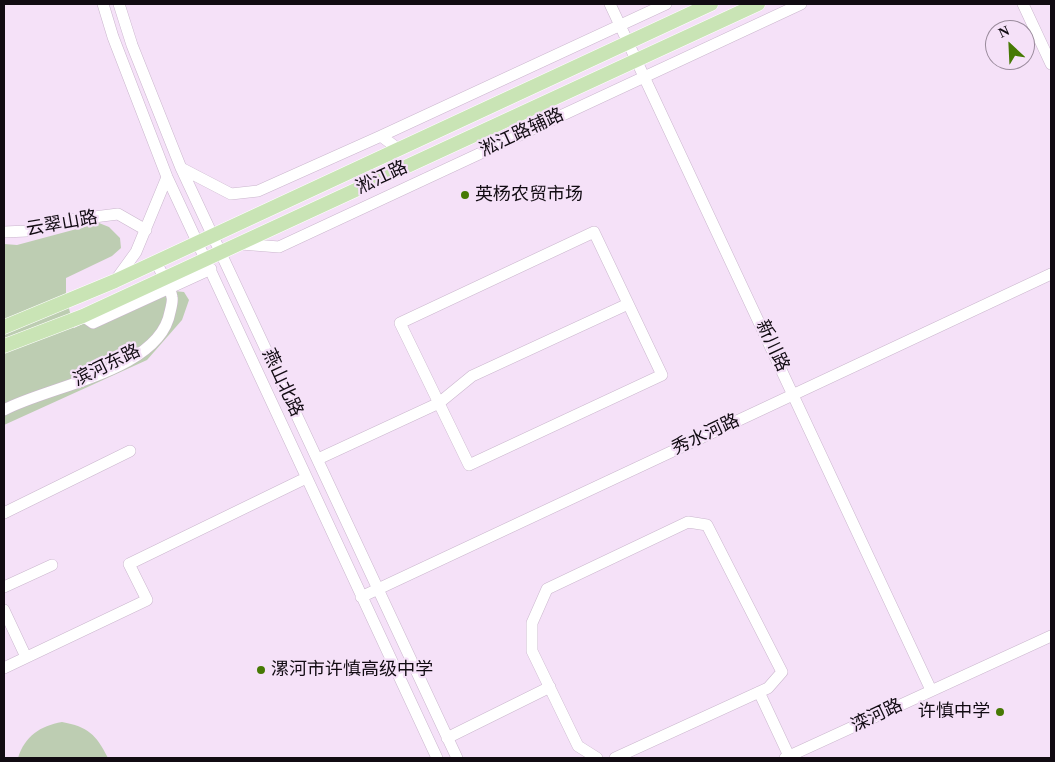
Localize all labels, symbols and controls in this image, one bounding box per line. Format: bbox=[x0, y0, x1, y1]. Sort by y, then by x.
north arrow bbox=[985, 20, 1035, 70]
text: N bbox=[996, 23, 1012, 41]
street label: 淞江路辅路 bbox=[477, 104, 567, 162]
street label: 淞江路 bbox=[353, 157, 411, 199]
place label: 英杨农贸市场 bbox=[475, 184, 583, 206]
marker: 英杨农贸市场 bbox=[459, 189, 471, 201]
street label: 云翠山路 bbox=[25, 207, 99, 241]
street label: 新川路 bbox=[751, 317, 793, 375]
street label: 滨河东路 bbox=[70, 341, 144, 391]
street label: 燕山北路 bbox=[257, 346, 307, 420]
street label: 秀水河路 bbox=[669, 410, 743, 460]
place label: 漯河市许慎高级中学 bbox=[271, 659, 433, 681]
marker: 漯河市许慎高级中学 bbox=[255, 664, 267, 676]
street label: 滦河路 bbox=[848, 695, 906, 737]
place label: 许慎中学 bbox=[918, 701, 990, 723]
marker: 许慎中学 bbox=[994, 706, 1006, 718]

